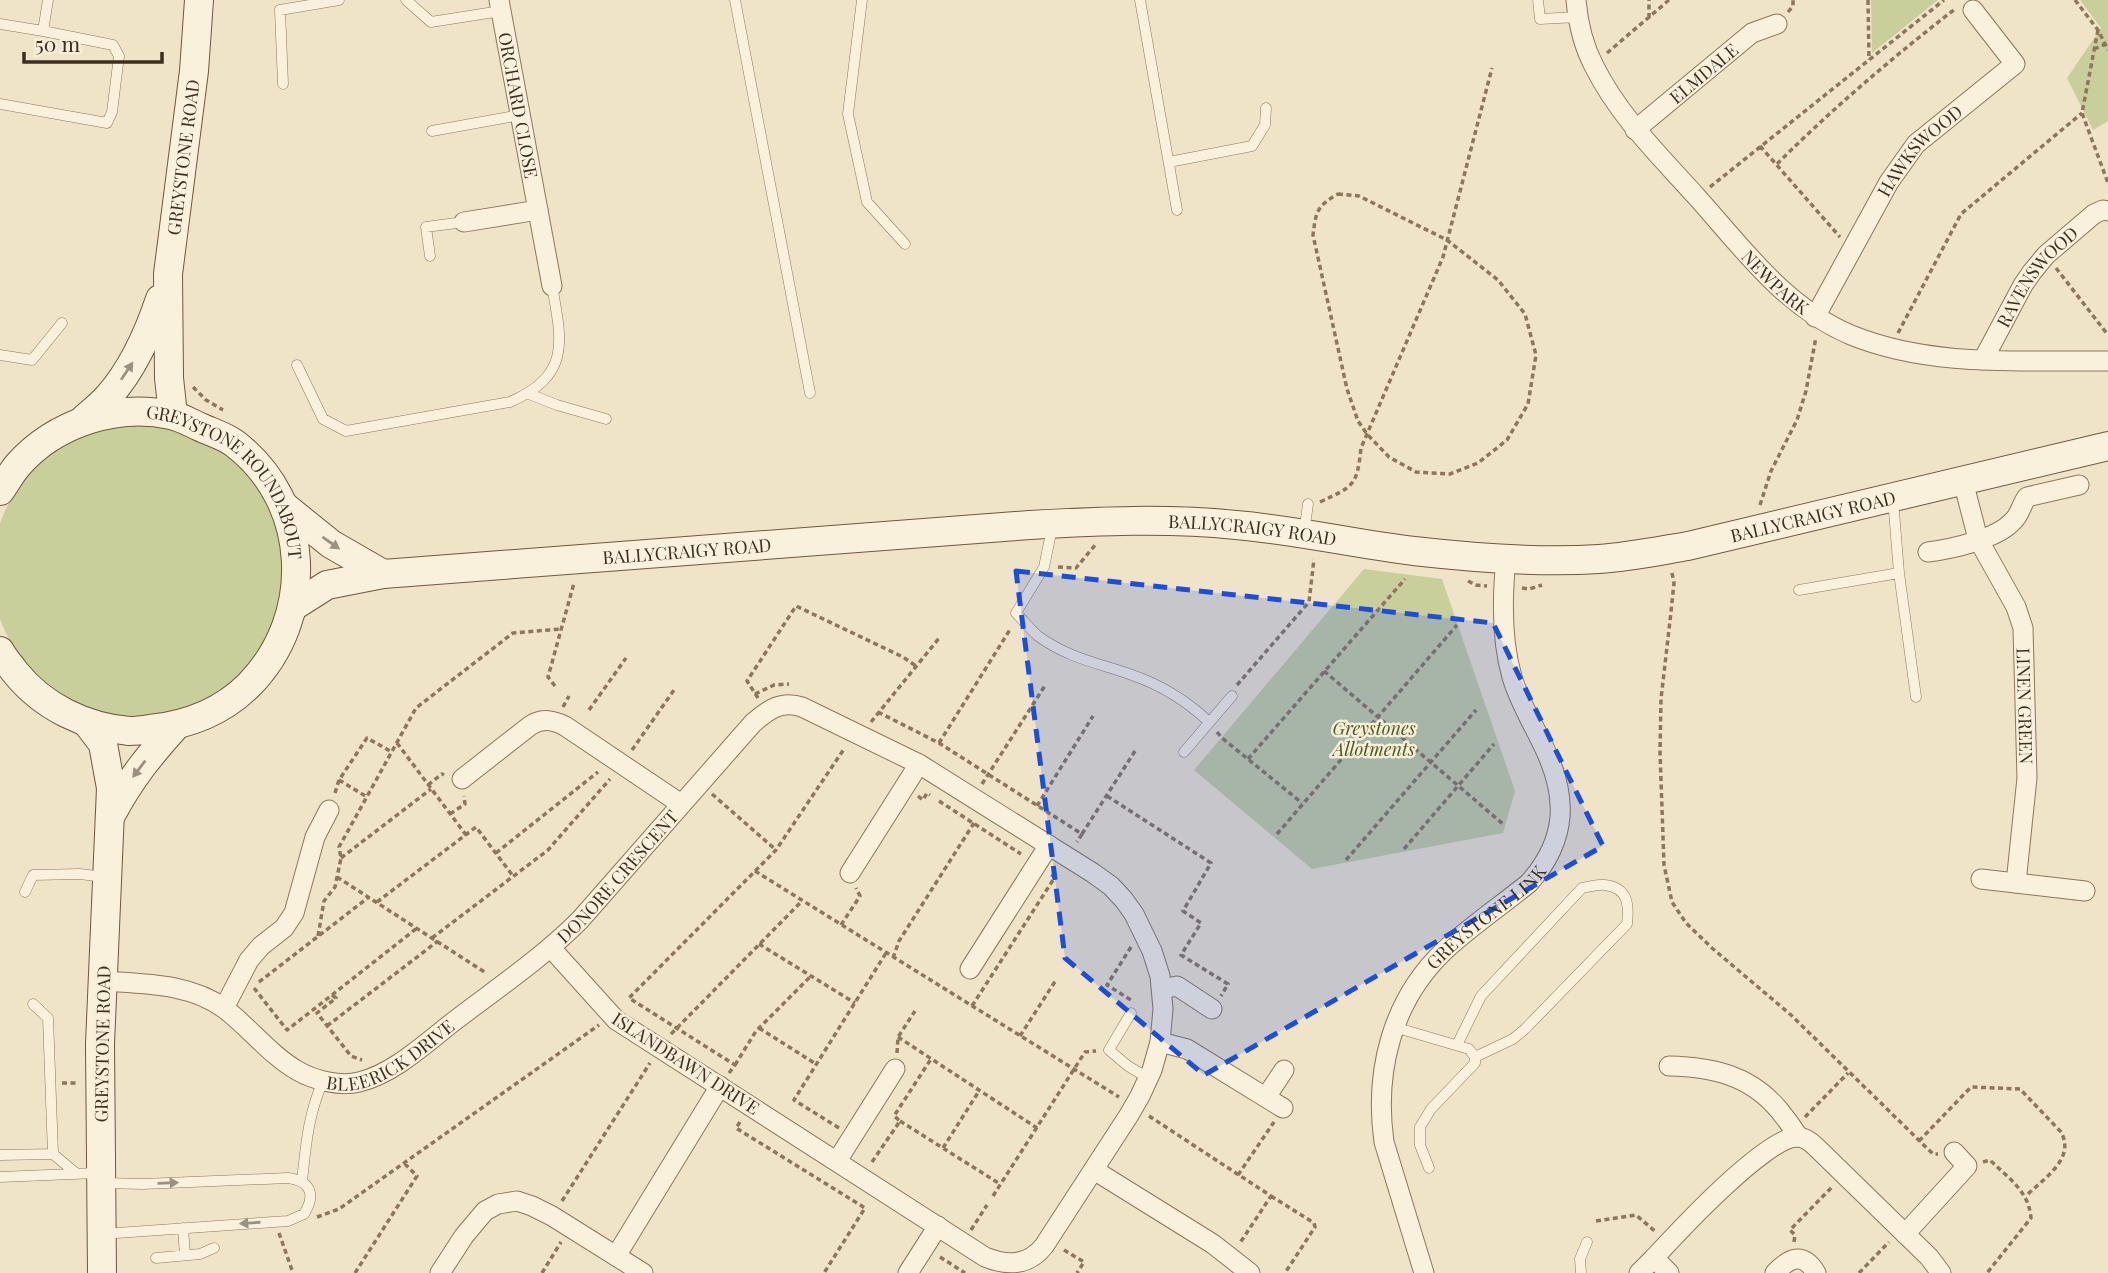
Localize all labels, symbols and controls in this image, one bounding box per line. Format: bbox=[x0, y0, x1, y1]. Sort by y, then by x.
scale bar bbox=[24, 21, 163, 65]
text: 50 m bbox=[35, 29, 81, 57]
street label: ORCHARD CLOSE bbox=[493, 30, 544, 180]
street label: ELMDALE bbox=[1664, 38, 1743, 109]
street label: GREYSTONE ROAD bbox=[161, 78, 205, 237]
street label: HAWKSWOOD bbox=[1871, 99, 1967, 201]
street label: RAVENSWOOD bbox=[1991, 221, 2083, 331]
street label: NEWPARK bbox=[1737, 245, 1814, 320]
one-way arrow bbox=[120, 362, 134, 380]
street label: GREYSTONE ROUNDABOUT bbox=[145, 400, 308, 560]
street label: BALLYCRAIGY ROAD bbox=[1728, 485, 1898, 548]
street label: BALLYCRAIGY ROAD bbox=[1168, 509, 1338, 551]
street label: BALLYCRAIGY ROAD bbox=[602, 533, 772, 569]
one-way arrow bbox=[322, 536, 340, 550]
street label: LINEN GREEN bbox=[2012, 647, 2039, 765]
park label: Greystones Allotments bbox=[1331, 716, 1416, 761]
one-way arrow bbox=[132, 759, 146, 778]
street label: DONORE CRESCENT bbox=[551, 805, 683, 948]
street label: GREYSTONE LINK bbox=[1421, 860, 1551, 974]
street label: GREYSTONE ROAD bbox=[89, 965, 115, 1123]
street label: ISLANDBAWN DRIVE bbox=[608, 1006, 764, 1120]
street label: BLEERICK DRIVE bbox=[325, 1014, 459, 1096]
one-way arrow bbox=[157, 1177, 179, 1189]
one-way arrow bbox=[239, 1218, 261, 1229]

